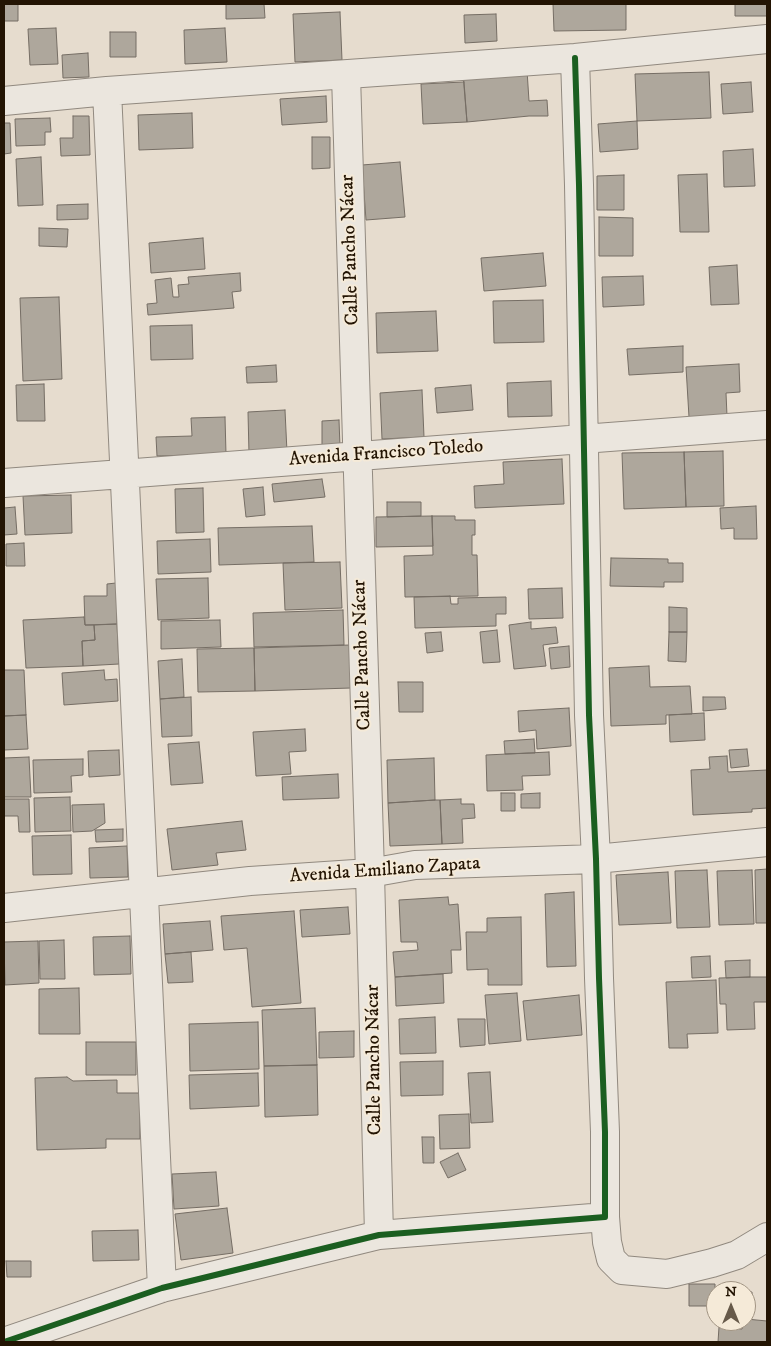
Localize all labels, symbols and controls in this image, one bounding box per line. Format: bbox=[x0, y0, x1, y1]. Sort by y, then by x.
street label: Calle Pancho Nácar bbox=[337, 174, 365, 326]
street label: Avenida Francisco Toledo bbox=[288, 436, 484, 472]
street label: Calle Pancho Nácar bbox=[349, 579, 377, 731]
street label: Avenida Emiliano Zapata bbox=[289, 853, 481, 889]
street label: Calle Pancho Nácar bbox=[362, 984, 388, 1136]
north arrow bbox=[706, 1281, 756, 1331]
text: N bbox=[725, 1283, 737, 1301]

